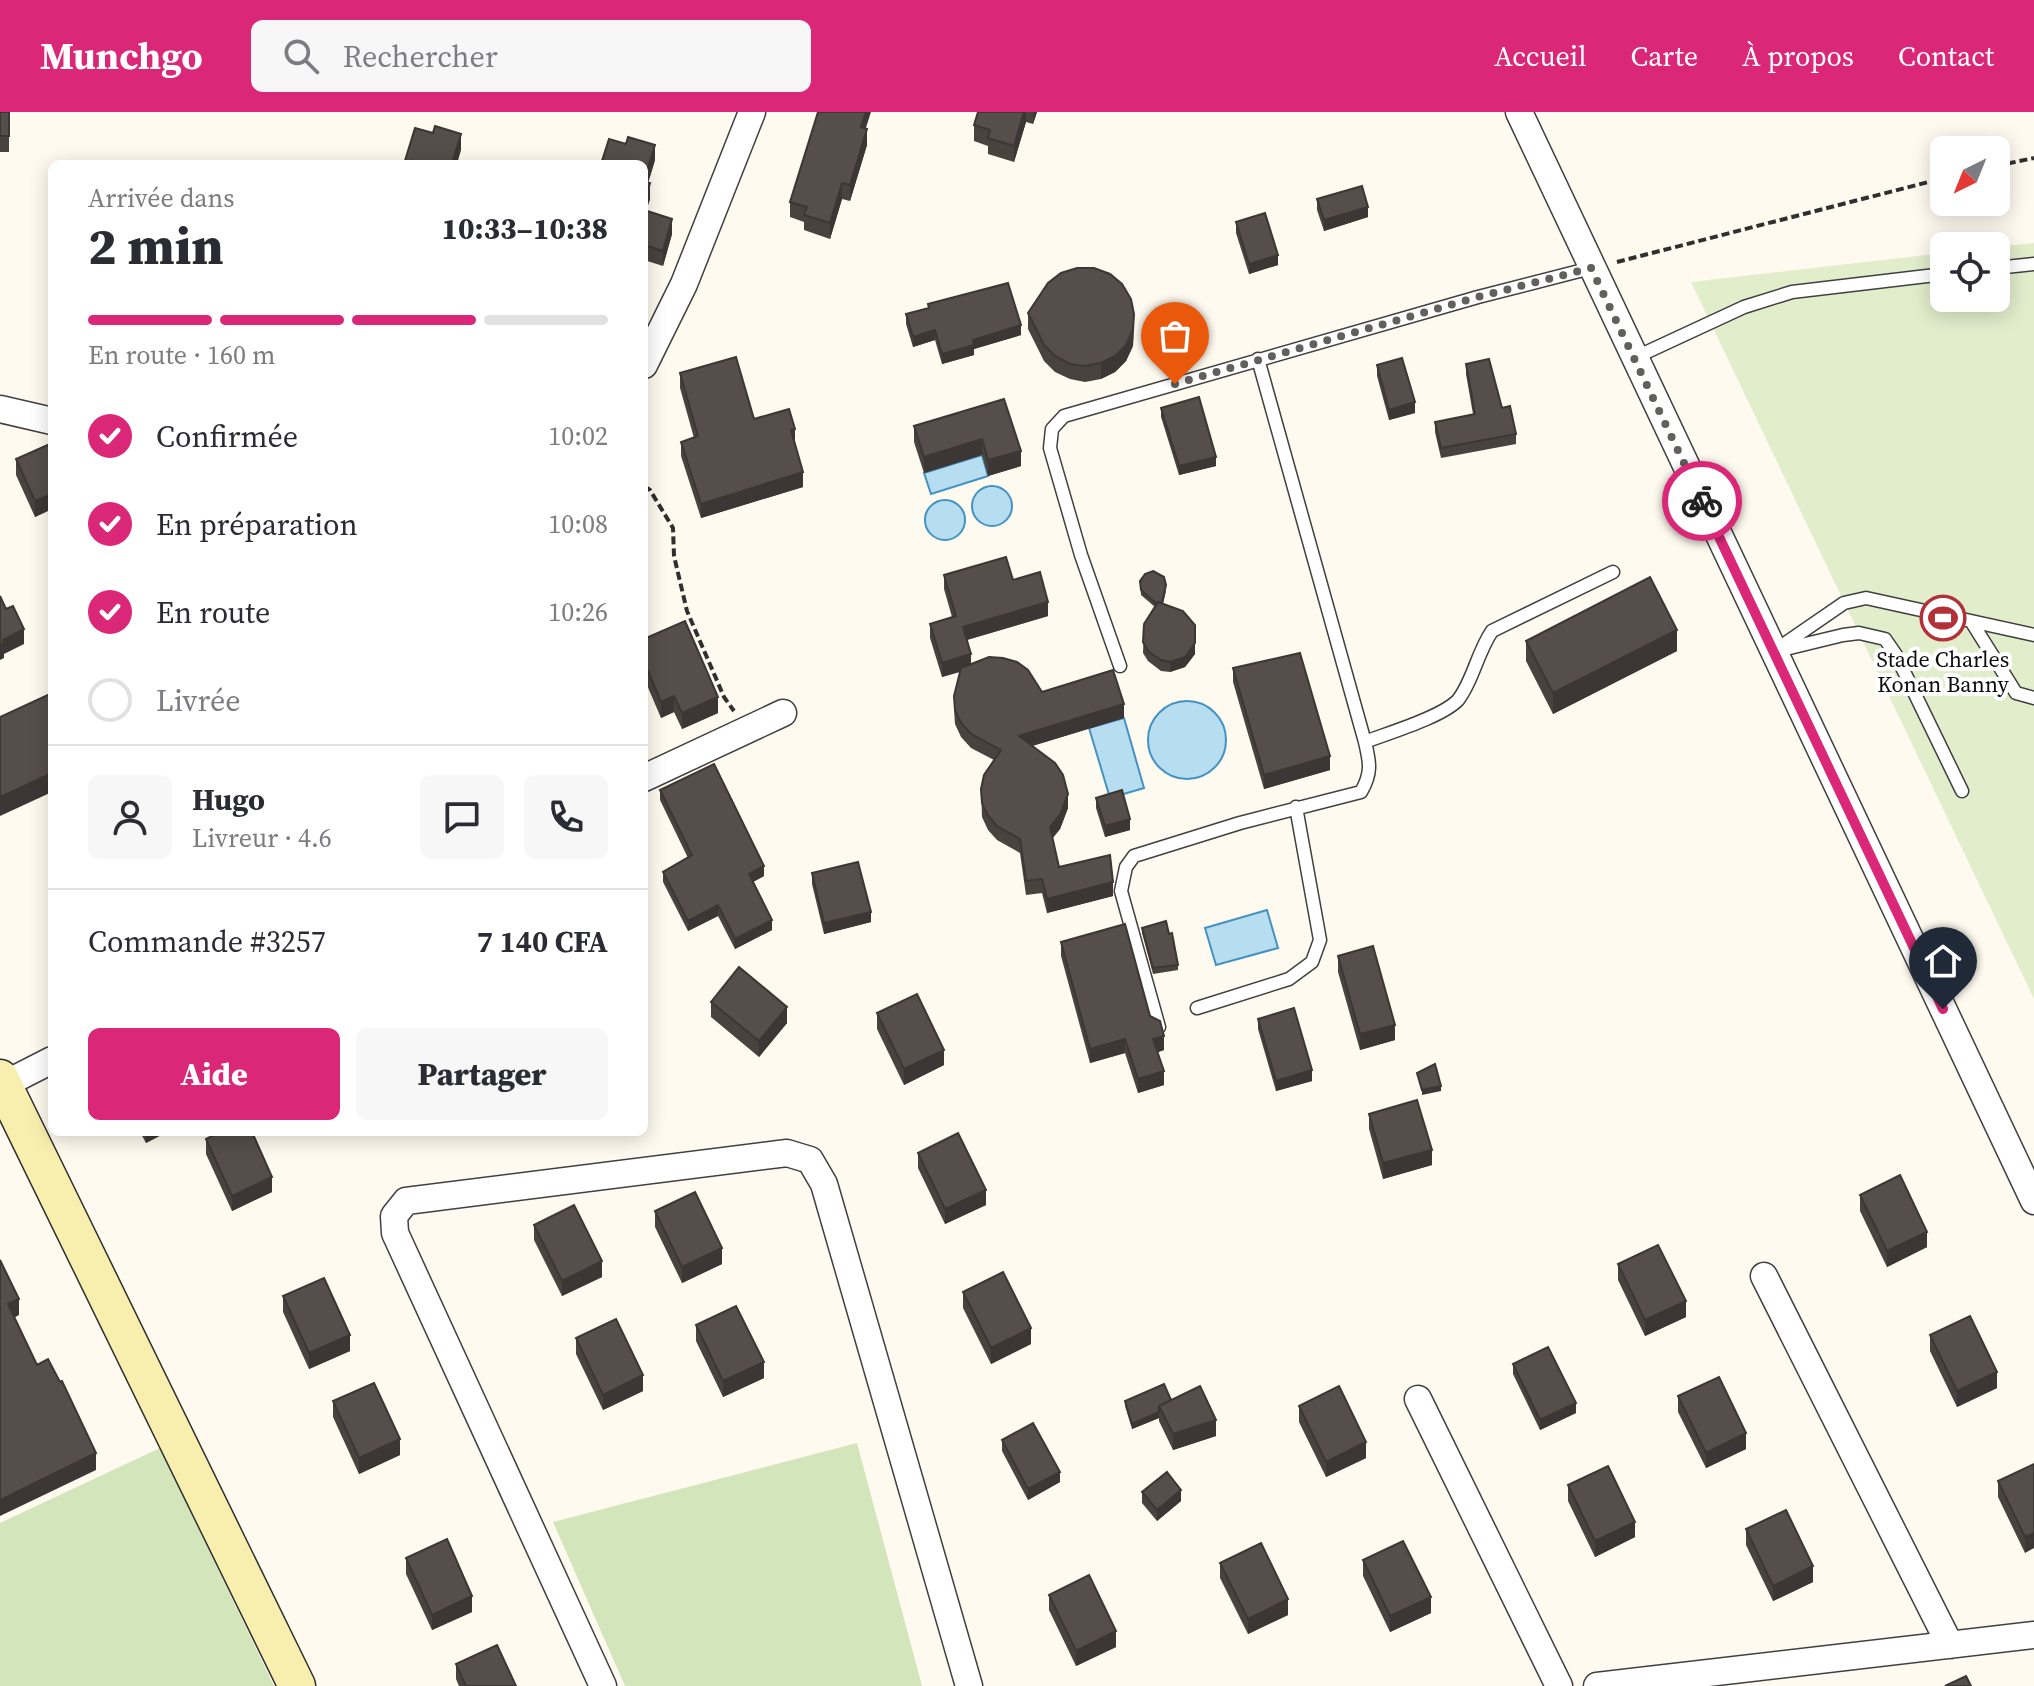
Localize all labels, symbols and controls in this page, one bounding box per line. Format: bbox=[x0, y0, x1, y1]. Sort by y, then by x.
search box bbox=[251, 20, 811, 92]
text: Munchgo bbox=[40, 30, 203, 82]
icon: search bbox=[279, 34, 323, 78]
text: Rechercher bbox=[343, 36, 498, 77]
text: Accueil bbox=[1494, 37, 1587, 75]
text: Carte bbox=[1631, 37, 1698, 75]
text: À propos bbox=[1742, 37, 1854, 75]
text: Contact bbox=[1898, 37, 1994, 75]
north arrow bbox=[1930, 136, 2010, 216]
map controls bbox=[1930, 136, 2010, 312]
text: Arrivée dans bbox=[88, 180, 234, 216]
text: 10:33–10:38 bbox=[441, 208, 608, 249]
text: 2 min bbox=[88, 210, 224, 281]
button: locate bbox=[1930, 232, 2010, 312]
pin bbox=[1141, 302, 1209, 384]
icon: bag bbox=[1153, 314, 1197, 358]
text: En route · 160 m bbox=[88, 337, 276, 373]
icon: check bbox=[88, 414, 132, 458]
text: Confirmée bbox=[156, 416, 298, 457]
text: 10:02 bbox=[548, 418, 608, 454]
courier bbox=[1662, 461, 1742, 541]
icon: bike bbox=[1680, 479, 1724, 523]
icon: check bbox=[88, 502, 132, 546]
text: En préparation bbox=[156, 504, 358, 545]
text: 10:08 bbox=[548, 506, 608, 542]
icon: check bbox=[88, 590, 132, 634]
text: En route bbox=[156, 592, 270, 633]
text: 10:26 bbox=[548, 594, 608, 630]
sports icon: Stade Charles Konan Banny bbox=[1919, 594, 1967, 642]
place label: Stade Charles Konan Banny bbox=[1877, 644, 2009, 699]
text: Livrée bbox=[156, 680, 241, 721]
button: person bbox=[88, 775, 172, 859]
button: chat bbox=[420, 775, 504, 859]
button: phone bbox=[524, 775, 608, 859]
text: Hugo bbox=[192, 779, 265, 820]
text: Livreur · 4.6 bbox=[192, 820, 332, 856]
text: Commande #3257 bbox=[88, 921, 326, 962]
text: 7 140 CFA bbox=[477, 921, 608, 962]
pin bbox=[1909, 927, 1977, 1009]
icon: home bbox=[1921, 939, 1965, 983]
button: Aide bbox=[88, 1028, 340, 1120]
button: Partager bbox=[356, 1028, 608, 1120]

